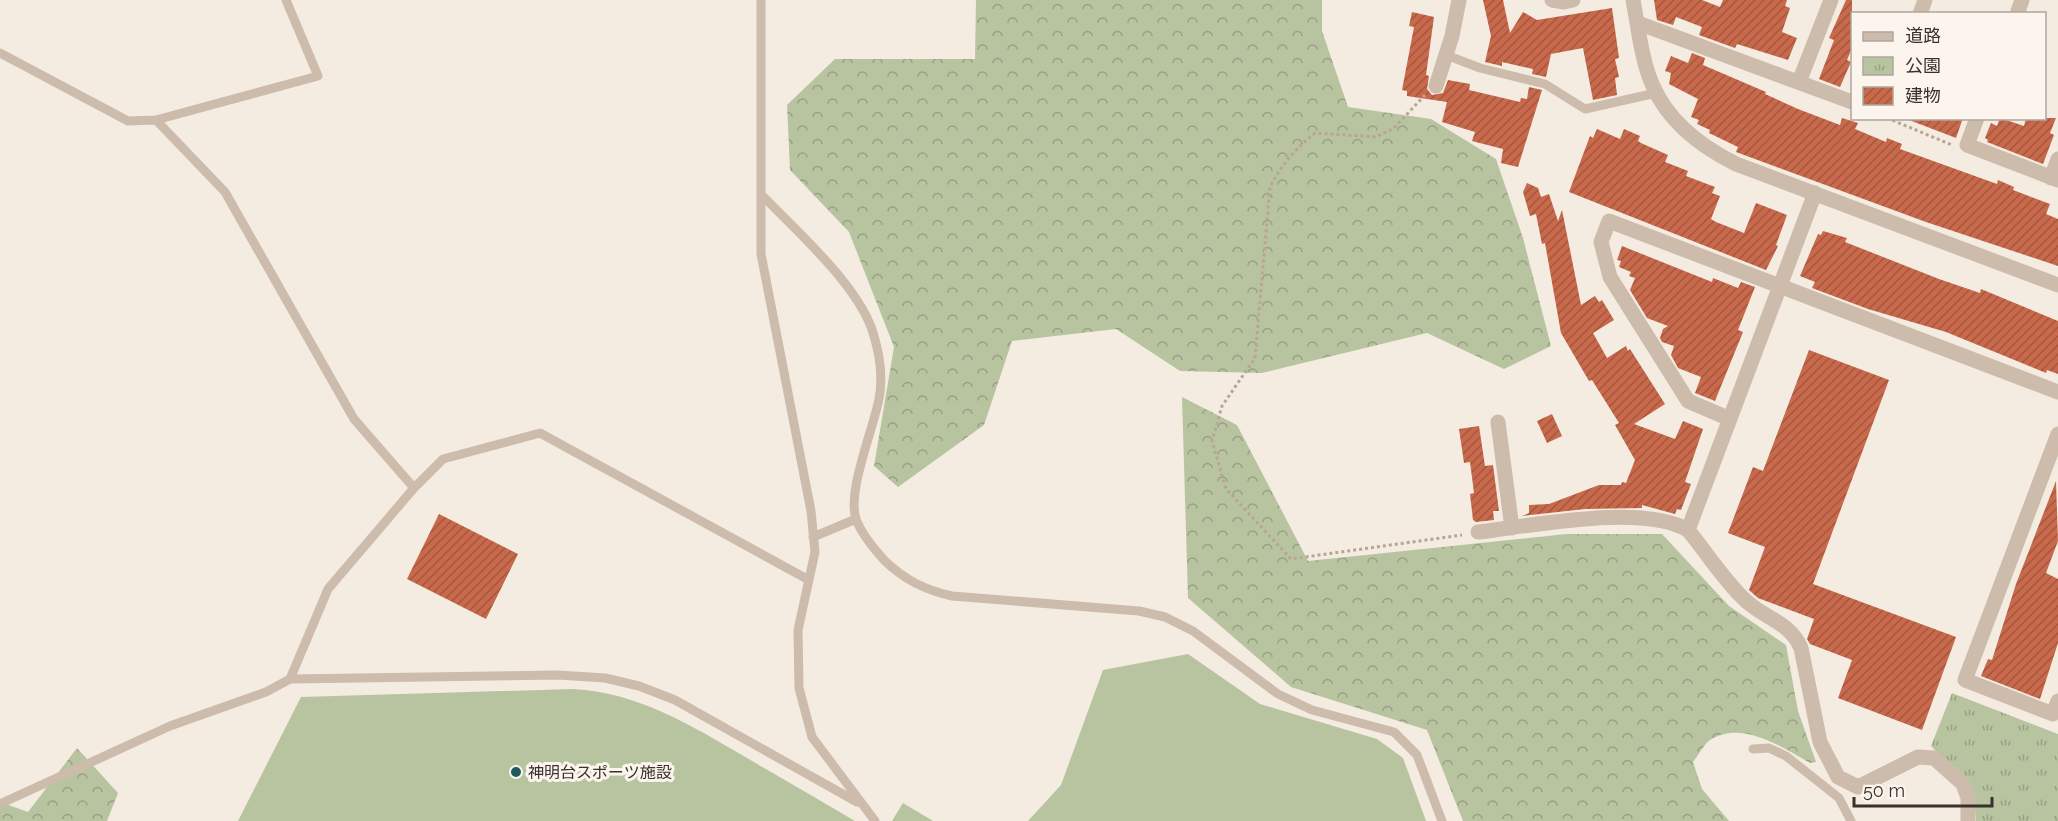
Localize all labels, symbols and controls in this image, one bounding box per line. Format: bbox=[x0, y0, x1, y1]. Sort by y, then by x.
legend bbox=[1851, 12, 2046, 120]
text: 道路 bbox=[1905, 25, 1941, 46]
text: 公園 bbox=[1905, 55, 1941, 76]
text: 建物 bbox=[1905, 85, 1941, 106]
place label: 神明台スポーツ施設 bbox=[528, 763, 672, 782]
marker: 神明台スポーツ施設 bbox=[509, 765, 523, 779]
scale bar bbox=[1854, 770, 1992, 808]
text: 50 m bbox=[1863, 780, 1905, 801]

